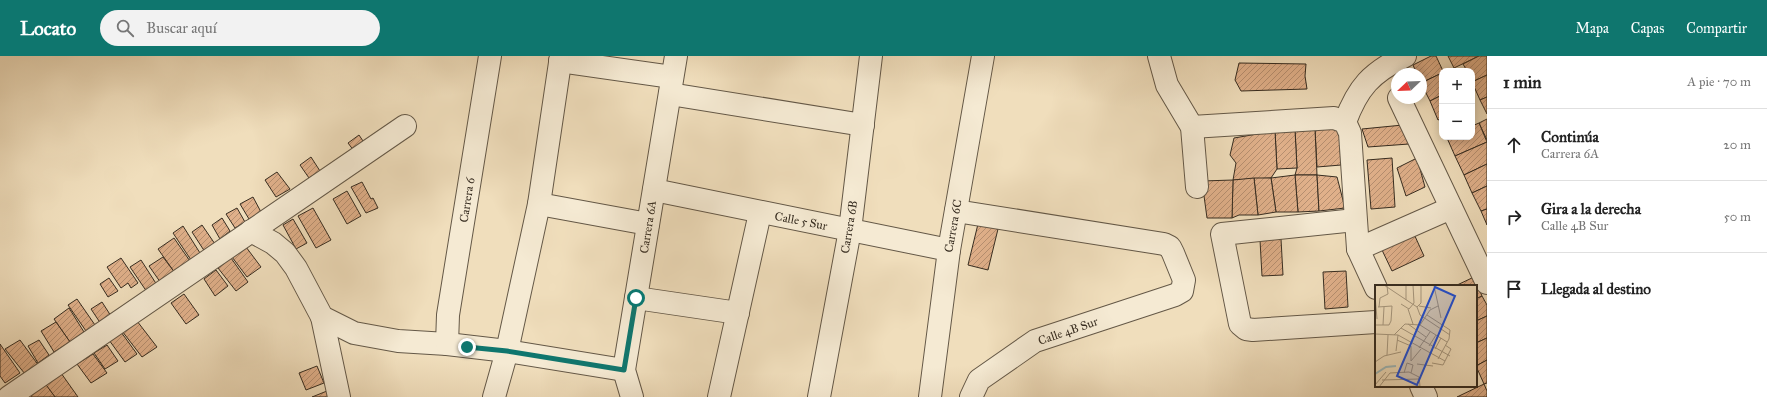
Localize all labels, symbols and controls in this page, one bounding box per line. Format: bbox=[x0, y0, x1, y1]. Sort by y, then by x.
search box bbox=[100, 10, 380, 46]
text: Locato bbox=[20, 17, 76, 40]
icon: search bbox=[114, 17, 136, 39]
text: Buscar aquí bbox=[146, 19, 217, 37]
text: Mapa bbox=[1576, 20, 1609, 37]
text: Capas bbox=[1631, 20, 1664, 37]
text: Compartir bbox=[1686, 20, 1747, 37]
north arrow bbox=[1391, 68, 1427, 104]
map controls bbox=[1439, 68, 1475, 140]
button: + bbox=[1439, 68, 1475, 104]
text: 1 min bbox=[1503, 72, 1542, 93]
text: A pie · 70 m bbox=[1687, 74, 1751, 90]
button: − bbox=[1439, 104, 1475, 140]
text: Continúa bbox=[1541, 128, 1599, 146]
icon: ahead bbox=[1503, 134, 1525, 156]
text: 20 m bbox=[1723, 137, 1751, 153]
text: Carrera 6A bbox=[1541, 146, 1599, 162]
street label: Carrera 6 bbox=[457, 176, 478, 224]
street label: Carrera 6C bbox=[941, 198, 965, 254]
street label: Carrera 6A bbox=[637, 199, 659, 255]
street label: Carrera 6B bbox=[838, 199, 860, 254]
text: Gira a la derecha bbox=[1541, 200, 1641, 218]
icon: right bbox=[1503, 206, 1525, 228]
street label: Calle 5 Sur bbox=[774, 209, 829, 233]
text: 50 m bbox=[1724, 209, 1751, 225]
text: Calle 4B Sur bbox=[1541, 218, 1608, 234]
icon: arrive bbox=[1503, 278, 1525, 300]
text: Llegada al destino bbox=[1541, 280, 1651, 298]
inset map bbox=[1375, 285, 1477, 387]
route start bbox=[627, 289, 645, 307]
street label: Calle 4B Sur bbox=[1036, 314, 1100, 348]
route end bbox=[458, 338, 476, 356]

